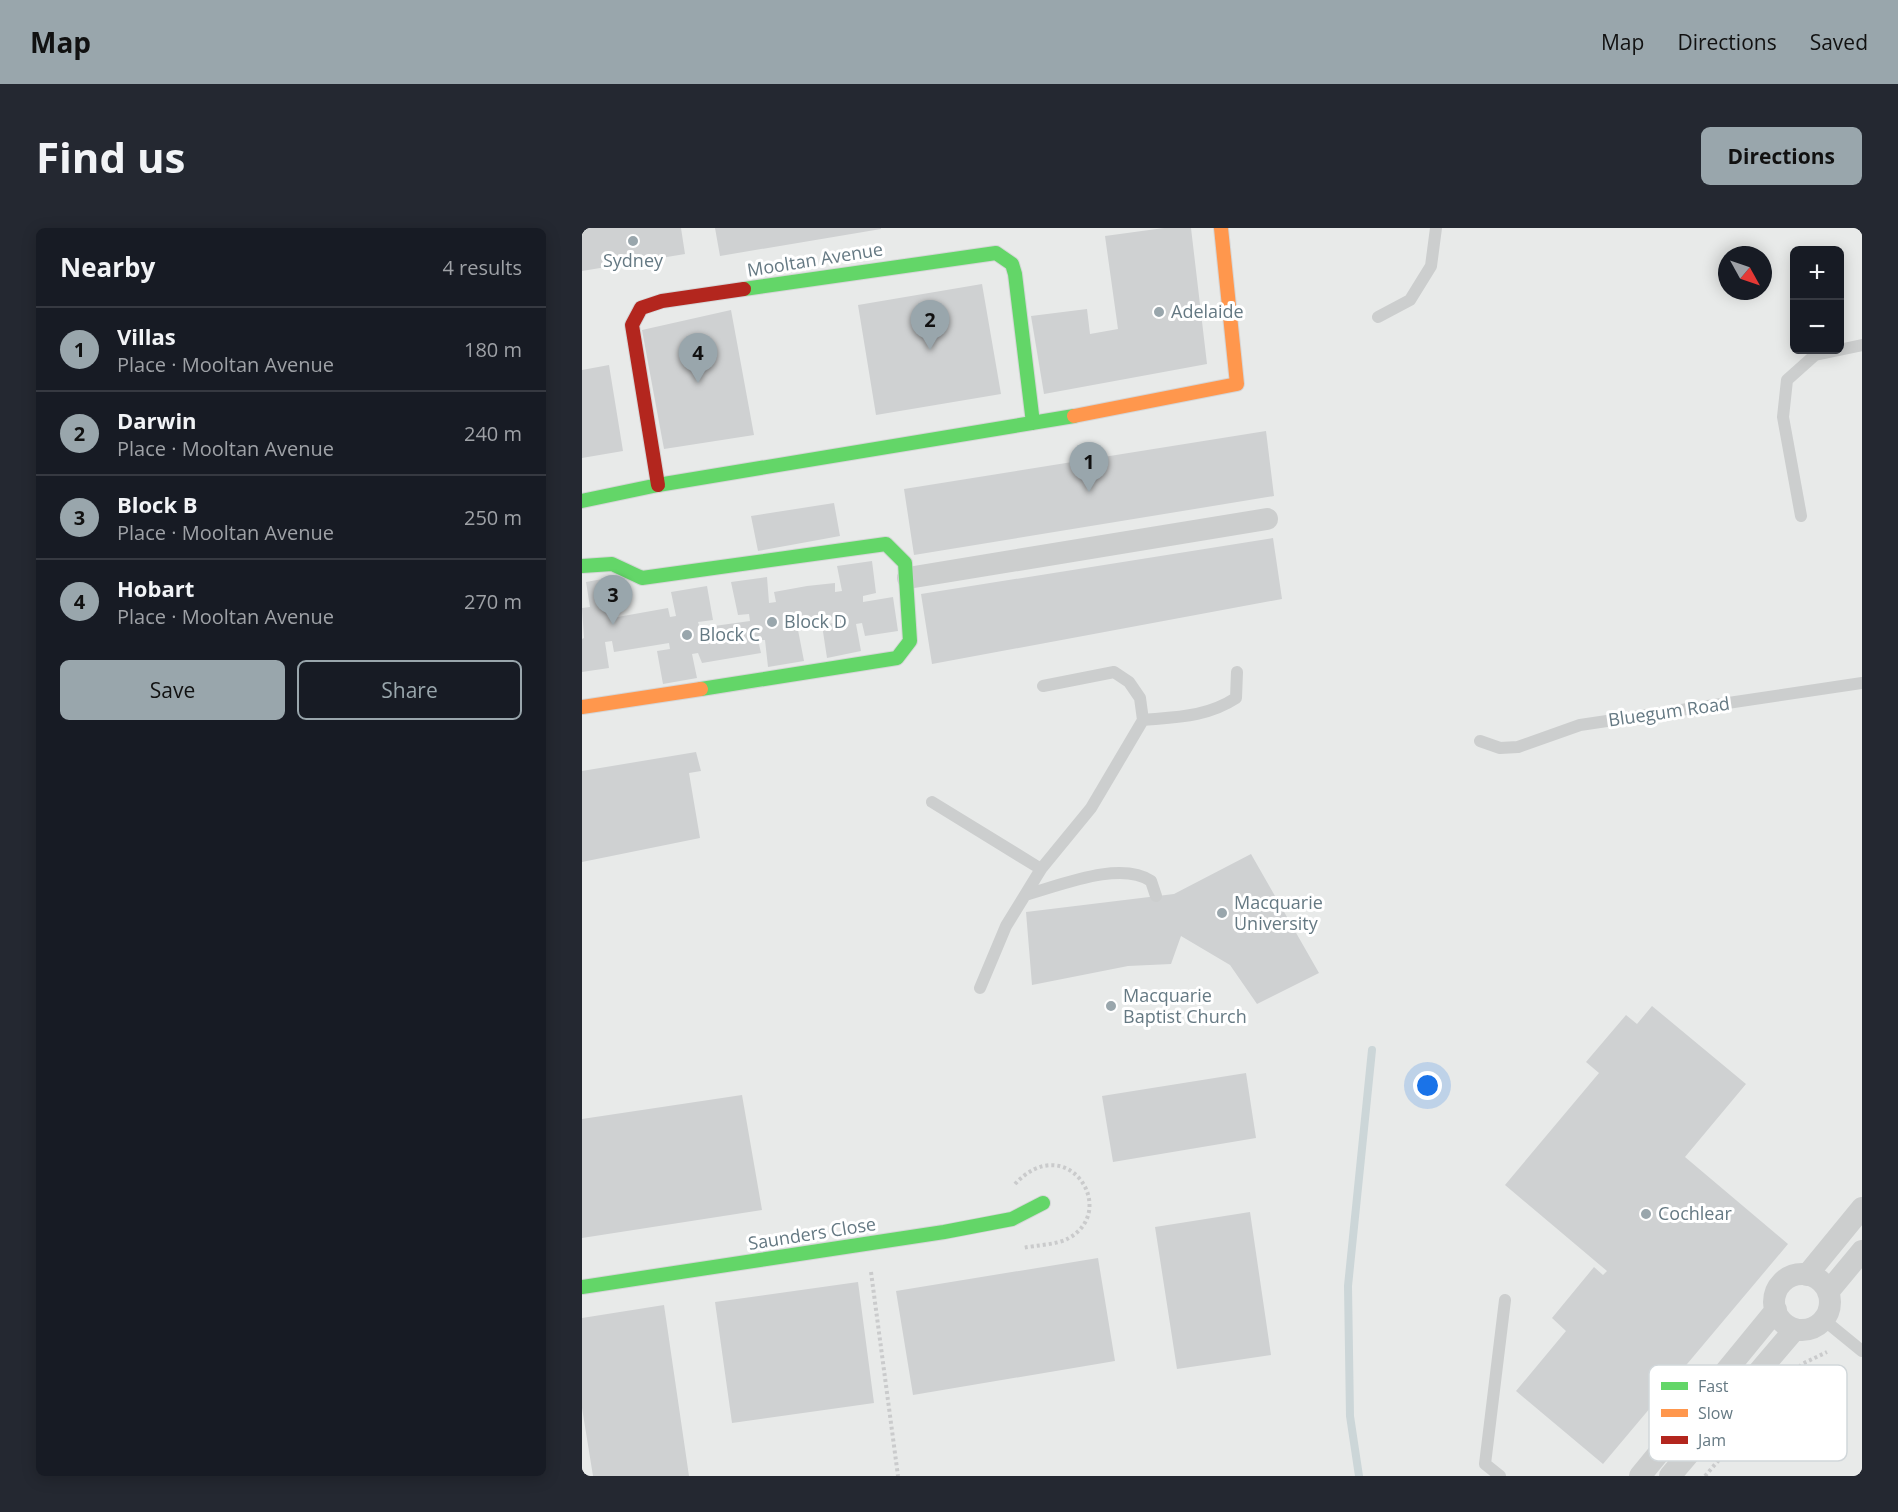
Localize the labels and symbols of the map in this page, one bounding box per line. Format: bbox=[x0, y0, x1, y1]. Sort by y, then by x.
marker: Sydney bbox=[626, 234, 640, 248]
street label: Mooltan Avenue bbox=[745, 236, 884, 282]
north arrow bbox=[1718, 246, 1772, 300]
place label: Sydney bbox=[603, 248, 664, 272]
place label: Adelaide bbox=[1171, 299, 1244, 323]
pin: 2 bbox=[910, 300, 950, 350]
marker: Adelaide bbox=[1152, 305, 1166, 319]
pin: 4 bbox=[678, 334, 718, 383]
pin: 1 bbox=[1070, 442, 1108, 492]
pin: 3 bbox=[594, 576, 633, 625]
place label: Block D bbox=[784, 609, 847, 633]
marker: Block D bbox=[765, 615, 779, 629]
place label: Block C bbox=[699, 622, 760, 646]
marker: Block C bbox=[680, 628, 694, 642]
street label: Bluegum Road bbox=[1607, 691, 1731, 731]
place label: Macquarie University bbox=[1234, 890, 1323, 935]
marker: Macquarie University bbox=[1215, 906, 1229, 920]
place label: Macquarie Baptist Church bbox=[1123, 983, 1247, 1028]
marker: Macquarie Baptist Church bbox=[1104, 999, 1118, 1013]
your location bbox=[1413, 1071, 1442, 1100]
place label: Cochlear bbox=[1658, 1201, 1732, 1225]
marker: Cochlear bbox=[1639, 1207, 1653, 1221]
street label: Saunders Close bbox=[746, 1211, 877, 1255]
legend bbox=[1649, 1365, 1847, 1461]
text: Fast bbox=[1698, 1375, 1729, 1397]
text: Slow bbox=[1698, 1402, 1733, 1424]
text: Jam bbox=[1696, 1429, 1726, 1451]

